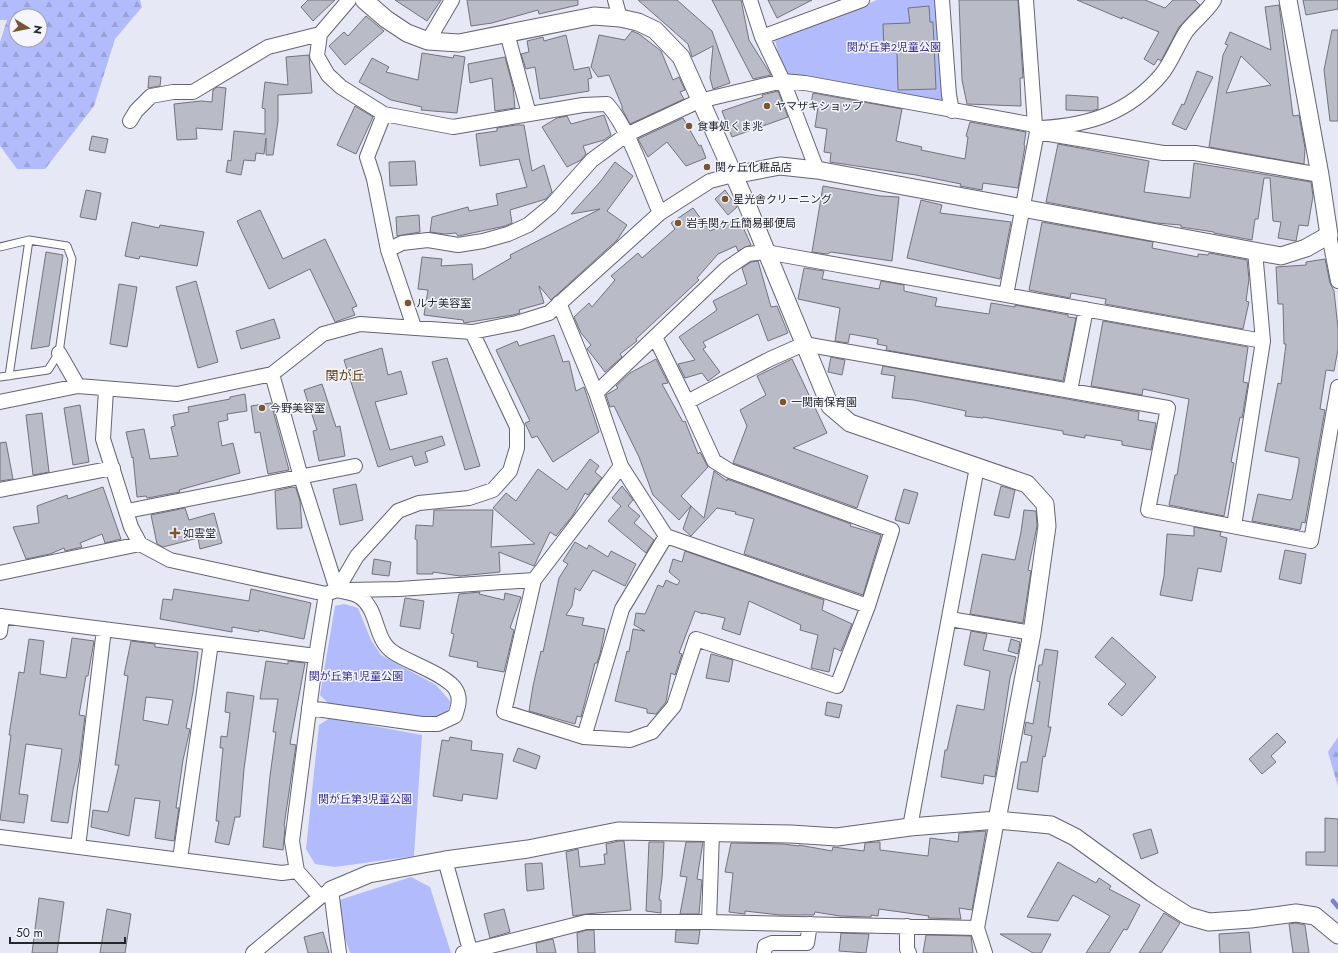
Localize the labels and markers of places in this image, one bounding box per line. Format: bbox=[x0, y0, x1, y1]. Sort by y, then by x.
place label: ヤマザキショップ bbox=[775, 98, 863, 114]
marker: ヤマザキショップ bbox=[762, 101, 772, 111]
place label: 食事処くま兆 bbox=[697, 118, 763, 134]
marker: 食事処くま兆 bbox=[684, 121, 694, 131]
place label: 関ヶ丘化粧品店 bbox=[715, 159, 792, 175]
marker: 関ヶ丘化粧品店 bbox=[702, 162, 712, 172]
place label: 星光舎クリーニング bbox=[733, 191, 832, 207]
marker: 星光舎クリーニング bbox=[720, 194, 730, 204]
place label: 岩手関ヶ丘簡易郵便局 bbox=[686, 215, 796, 231]
marker: 岩手関ヶ丘簡易郵便局 bbox=[673, 218, 683, 228]
place label: ルナ美容室 bbox=[416, 295, 471, 311]
marker: ルナ美容室 bbox=[403, 298, 413, 308]
place label: 一関南保育園 bbox=[791, 394, 857, 410]
marker: 一関南保育園 bbox=[778, 397, 788, 407]
place label: 今野美容室 bbox=[270, 400, 325, 416]
marker: 今野美容室 bbox=[257, 403, 267, 413]
place label: 如雲堂 bbox=[183, 525, 216, 541]
marker: 如雲堂 bbox=[170, 528, 180, 538]

